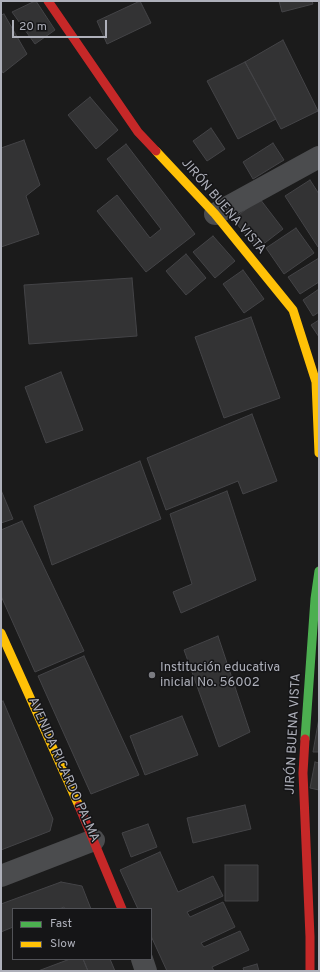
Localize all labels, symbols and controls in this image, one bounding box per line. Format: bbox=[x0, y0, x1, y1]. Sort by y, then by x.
scale bar bbox=[14, 12, 109, 38]
text: 20 m bbox=[19, 19, 47, 35]
street label: JIRÓN BUENA VISTA bbox=[177, 156, 269, 258]
place label: Institución educativa inicial No. 56002 bbox=[160, 660, 280, 691]
marker: Institución educativa inicial No. 56002 bbox=[147, 670, 157, 680]
street label: JIRÓN BUENA VISTA bbox=[283, 673, 305, 795]
street label: AVENIDA RICARDO PALMA bbox=[24, 695, 102, 845]
legend bbox=[12, 908, 152, 960]
text: Fast bbox=[50, 916, 72, 932]
text: Slow bbox=[50, 936, 76, 952]

